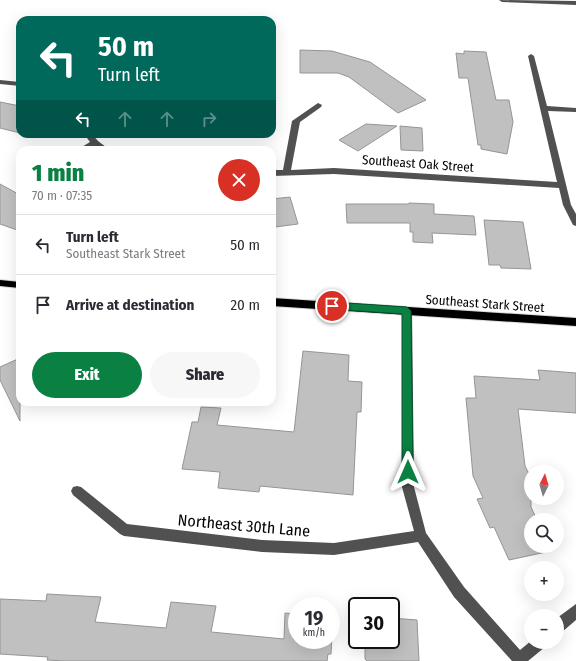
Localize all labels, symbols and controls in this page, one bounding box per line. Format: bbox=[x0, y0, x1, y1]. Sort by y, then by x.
text: 50 m bbox=[98, 30, 154, 63]
icon: left bbox=[32, 32, 84, 84]
text: Turn left bbox=[98, 64, 160, 86]
icon: left bbox=[72, 108, 94, 130]
icon: ahead bbox=[114, 108, 136, 130]
icon: ahead bbox=[156, 108, 178, 130]
icon: right bbox=[198, 108, 220, 130]
street label: Southeast Oak Street bbox=[362, 152, 475, 175]
text: 1 min bbox=[32, 159, 84, 187]
button: close bbox=[218, 159, 260, 201]
text: 70 m · 07:35 bbox=[32, 188, 92, 203]
text: Turn left bbox=[66, 228, 119, 246]
icon: left bbox=[32, 234, 54, 256]
text: 50 m bbox=[230, 236, 260, 254]
text: Southeast Stark Street bbox=[66, 246, 185, 261]
pin bbox=[315, 289, 349, 323]
street label: Southeast Stark Street bbox=[425, 292, 546, 315]
icon: arrive bbox=[32, 294, 54, 316]
icon: arrive bbox=[321, 295, 343, 317]
text: Arrive at destination bbox=[66, 296, 194, 314]
text: 20 m bbox=[231, 296, 260, 314]
button: Exit bbox=[32, 352, 142, 398]
button: Share bbox=[150, 352, 260, 398]
position arrow bbox=[387, 451, 429, 493]
north arrow bbox=[524, 465, 564, 505]
map controls bbox=[524, 465, 564, 649]
street label: Northeast 30th Lane bbox=[177, 510, 311, 541]
button: search bbox=[524, 513, 564, 553]
button: + bbox=[524, 561, 564, 601]
speed limit sign: 30 bbox=[348, 597, 400, 649]
text: 19 bbox=[305, 606, 323, 630]
button: − bbox=[524, 609, 564, 649]
text: km/h bbox=[303, 627, 325, 639]

